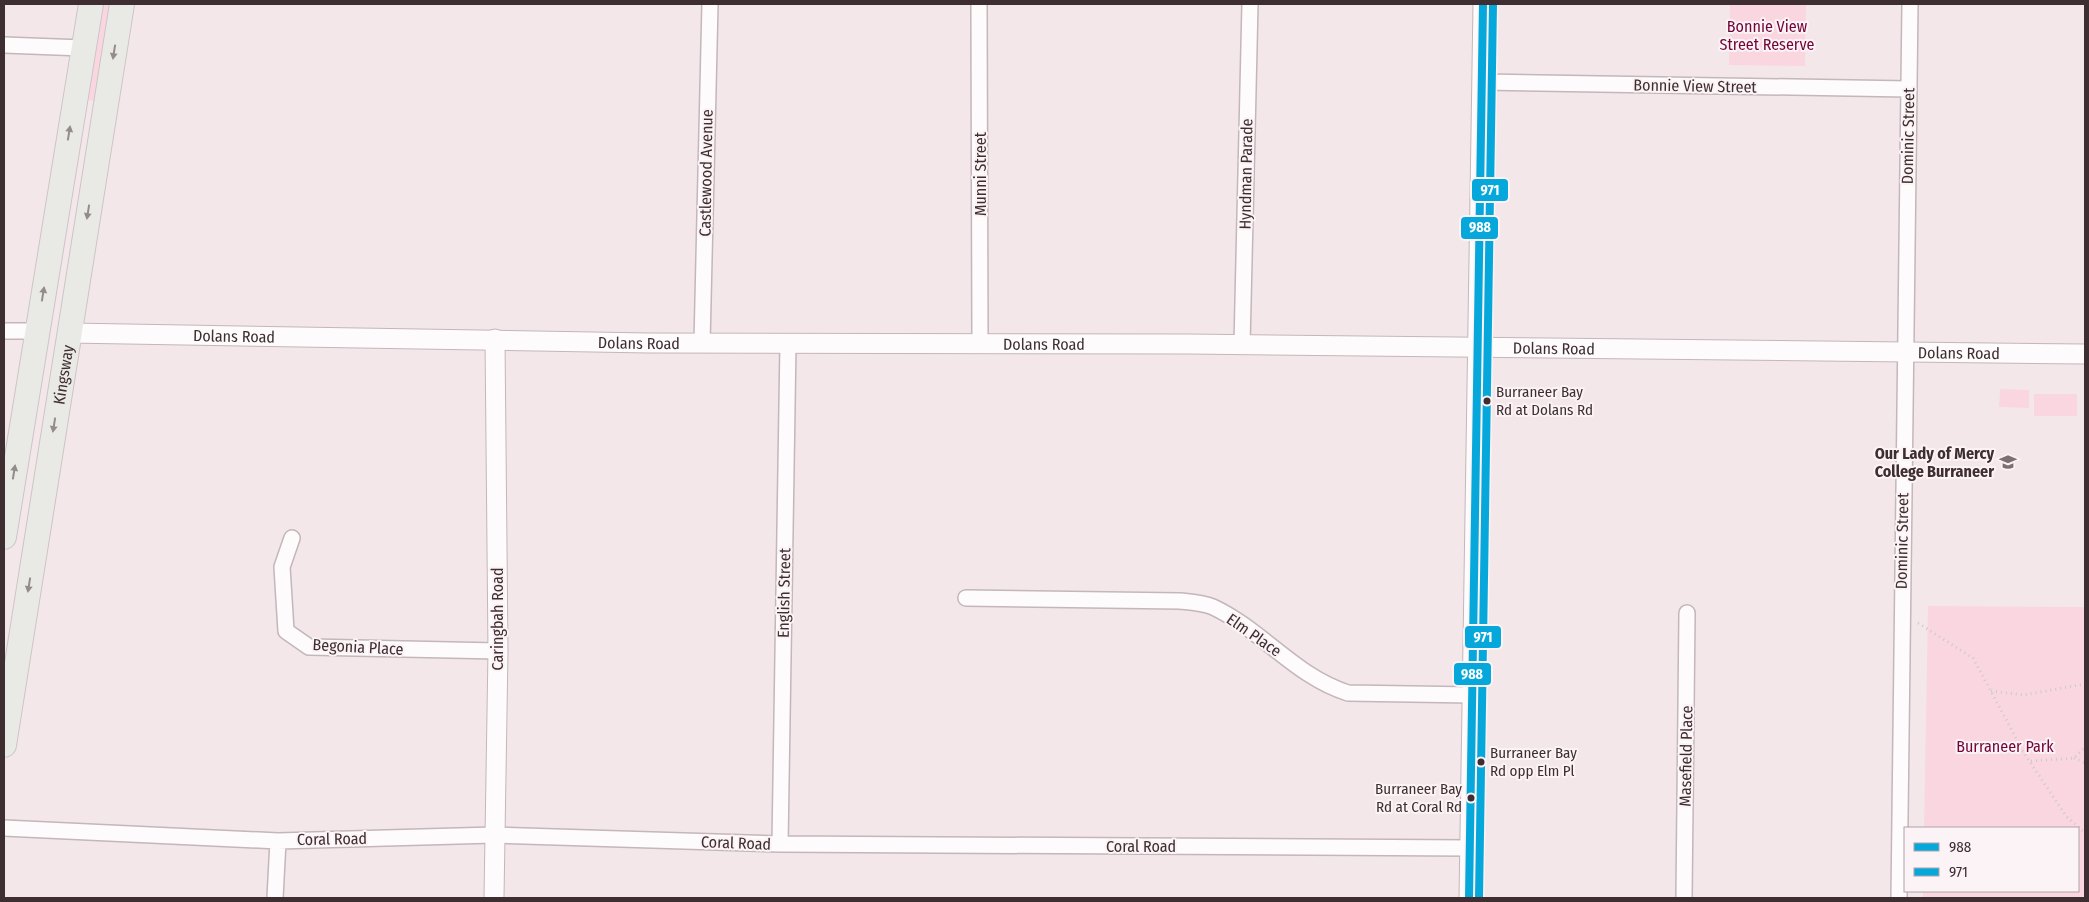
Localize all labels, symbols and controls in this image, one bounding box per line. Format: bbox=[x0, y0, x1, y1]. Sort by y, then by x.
park label: Bonnie View Street Reserve bbox=[1720, 17, 1814, 54]
one-way arrow bbox=[110, 44, 118, 60]
street label: Bonnie View Street bbox=[1633, 75, 1758, 97]
street label: Dominic Street bbox=[1898, 87, 1918, 184]
street label: Castlewood Avenue bbox=[695, 109, 717, 237]
street label: Hyndman Parade bbox=[1236, 118, 1256, 230]
one-way arrow bbox=[66, 125, 74, 141]
street label: Munni Street bbox=[971, 131, 990, 216]
line badge: 971 bbox=[1471, 178, 1509, 202]
text: 971 bbox=[1481, 182, 1499, 199]
one-way arrow bbox=[84, 205, 92, 221]
line badge: 988 bbox=[1460, 216, 1499, 240]
text: 988 bbox=[1469, 219, 1492, 236]
one-way arrow bbox=[40, 285, 48, 301]
street label: Dolans Road bbox=[193, 326, 275, 346]
street label: Dolans Road bbox=[598, 333, 680, 353]
street label: Dolans Road bbox=[1003, 334, 1085, 353]
street label: Dolans Road bbox=[1513, 338, 1595, 358]
street label: Kingsway bbox=[49, 343, 77, 406]
street label: Dolans Road bbox=[1918, 343, 2000, 363]
place label: Burraneer Bay Rd at Dolans Rd bbox=[1496, 383, 1593, 419]
marker: Burraneer Bay Rd at Dolans Rd bbox=[1482, 396, 1492, 406]
one-way arrow bbox=[50, 417, 58, 433]
place label: Our Lady of Mercy College Burraneer bbox=[1875, 444, 1994, 481]
school or university icon: Our Lady of Mercy College Burraneer bbox=[1998, 452, 2018, 472]
one-way arrow bbox=[11, 463, 19, 479]
street label: Dominic Street bbox=[1892, 492, 1912, 589]
street label: English Street bbox=[774, 547, 794, 638]
street label: Caringbah Road bbox=[488, 568, 507, 670]
one-way arrow bbox=[25, 577, 33, 593]
street label: Elm Place bbox=[1223, 609, 1285, 661]
line badge: 971 bbox=[1464, 625, 1502, 649]
text: 971 bbox=[1474, 629, 1492, 646]
street label: Begonia Place bbox=[312, 635, 404, 659]
line badge: 988 bbox=[1453, 662, 1492, 686]
text: 988 bbox=[1461, 666, 1484, 683]
street label: Masefield Place bbox=[1676, 705, 1696, 807]
park label: Burraneer Park bbox=[1956, 737, 2054, 756]
place label: Burraneer Bay Rd opp Elm Pl bbox=[1490, 744, 1577, 780]
marker: Burraneer Bay Rd opp Elm Pl bbox=[1476, 757, 1486, 767]
place label: Burraneer Bay Rd at Coral Rd bbox=[1375, 780, 1462, 816]
marker: Burraneer Bay Rd at Coral Rd bbox=[1466, 793, 1476, 803]
legend bbox=[1904, 827, 2079, 892]
street label: Coral Road bbox=[297, 829, 367, 849]
street label: Coral Road bbox=[701, 832, 771, 854]
street label: Coral Road bbox=[1106, 837, 1176, 856]
text: 988 bbox=[1949, 838, 1971, 856]
text: 971 bbox=[1949, 863, 1968, 881]

